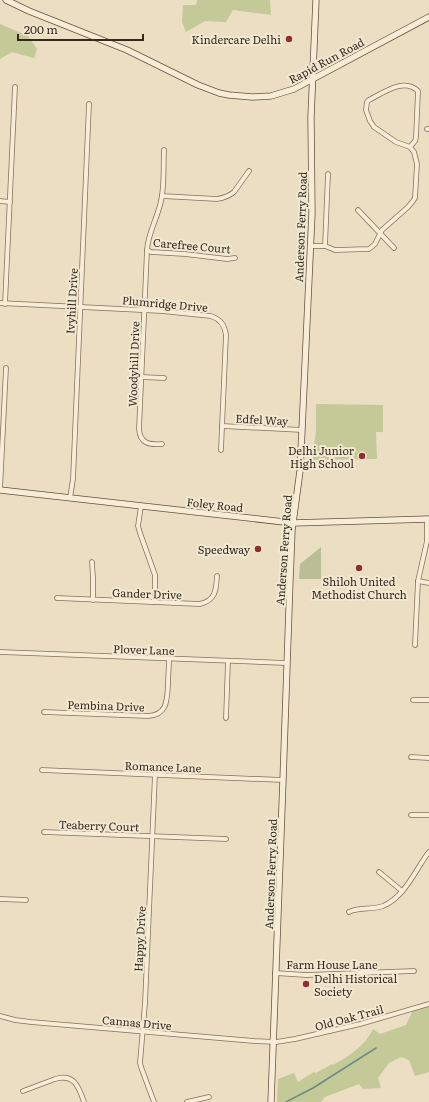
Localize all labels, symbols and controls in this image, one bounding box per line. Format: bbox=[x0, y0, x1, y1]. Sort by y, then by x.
scale bar bbox=[18, 16, 143, 42]
text: 200 m bbox=[24, 20, 58, 38]
place label: Kindercare Delhi bbox=[192, 31, 281, 47]
street label: Rapid Run Road bbox=[285, 33, 367, 87]
marker: Kindercare Delhi bbox=[284, 34, 294, 44]
street label: Anderson Ferry Road bbox=[290, 171, 310, 283]
street label: Carefree Court bbox=[153, 234, 232, 256]
street label: Ivyhill Drive bbox=[61, 267, 81, 334]
street label: Plumridge Drive bbox=[121, 291, 209, 315]
street label: Woodyhill Drive bbox=[124, 321, 143, 407]
street label: Edfel Way bbox=[235, 410, 289, 428]
place label: Delhi Junior High School bbox=[288, 442, 355, 471]
marker: Delhi Junior High School bbox=[357, 451, 367, 461]
street label: Foley Road bbox=[186, 493, 244, 515]
street label: Anderson Ferry Road bbox=[271, 494, 295, 606]
place label: Speedway bbox=[198, 541, 251, 557]
marker: Speedway bbox=[253, 544, 263, 554]
marker: Shiloh United Methodist Church bbox=[354, 563, 364, 573]
place label: Shiloh United Methodist Church bbox=[311, 573, 407, 602]
street label: Gander Drive bbox=[112, 584, 182, 602]
street label: Plover Lane bbox=[113, 640, 175, 658]
street label: Pembina Drive bbox=[67, 696, 145, 714]
street label: Romance Lane bbox=[124, 757, 202, 775]
street label: Teaberry Court bbox=[58, 816, 140, 834]
street label: Anderson Ferry Road bbox=[260, 818, 280, 930]
street label: Happy Drive bbox=[129, 905, 149, 972]
street label: Farm House Lane bbox=[286, 956, 378, 972]
place label: Delhi Historical Society bbox=[314, 970, 398, 999]
marker: Delhi Historical Society bbox=[301, 979, 311, 989]
street label: Old Oak Trail bbox=[313, 1000, 385, 1034]
street label: Cannas Drive bbox=[102, 1011, 173, 1033]

